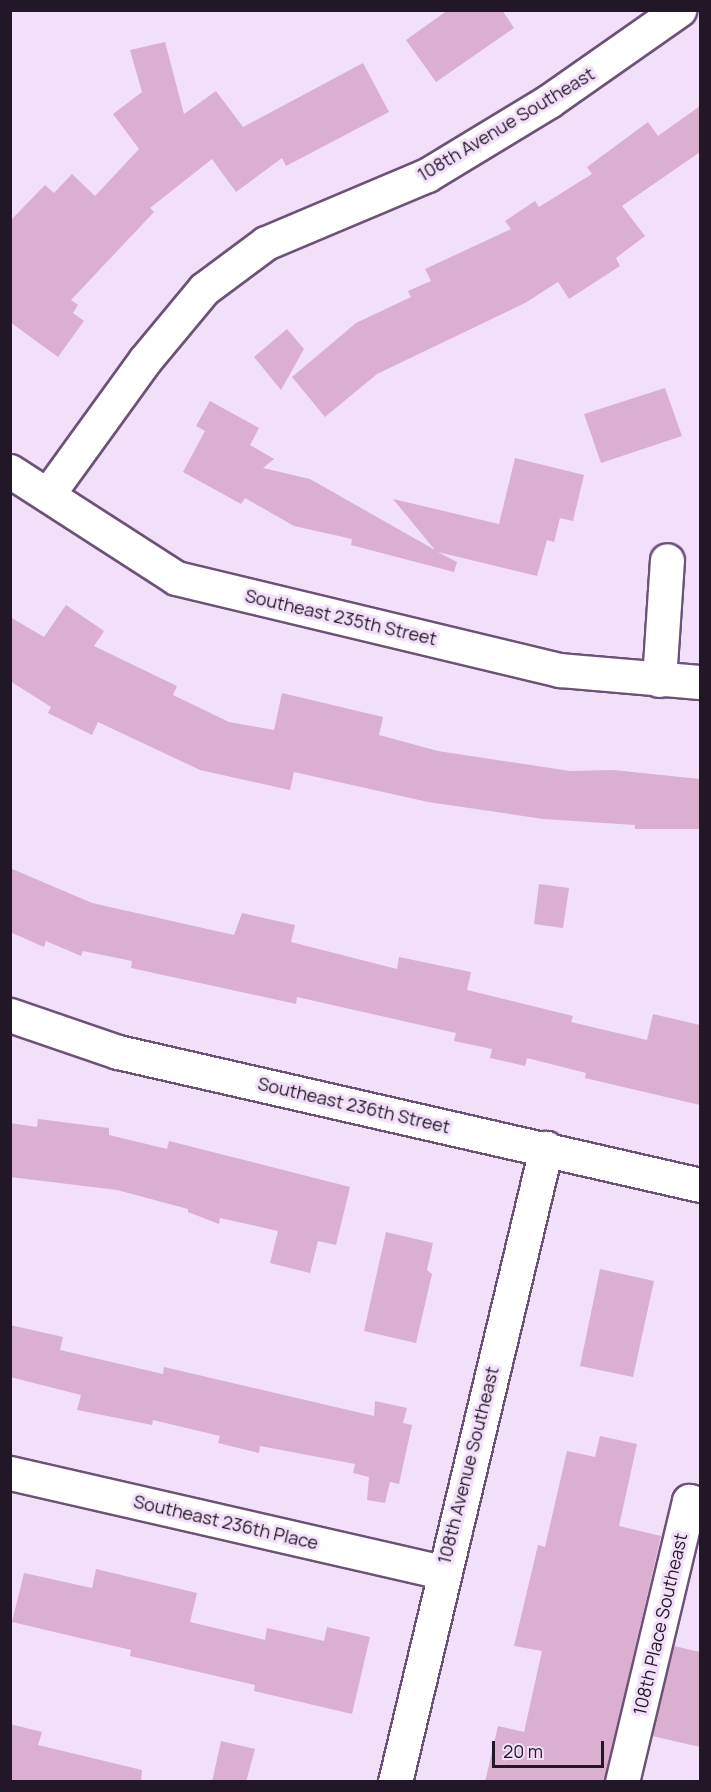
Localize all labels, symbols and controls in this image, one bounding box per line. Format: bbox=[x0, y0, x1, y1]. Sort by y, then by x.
street label: 108th Avenue Southeast bbox=[414, 63, 598, 185]
street label: Southeast 235th Street bbox=[243, 584, 439, 650]
street label: Southeast 236th Street bbox=[256, 1072, 452, 1138]
street label: 108th Avenue Southeast bbox=[433, 1364, 503, 1566]
street label: Southeast 236th Place bbox=[131, 1490, 321, 1554]
street label: 108th Place Southeast bbox=[629, 1531, 691, 1717]
scale bar bbox=[495, 1729, 608, 1767]
text: 20 m bbox=[503, 1739, 543, 1763]

